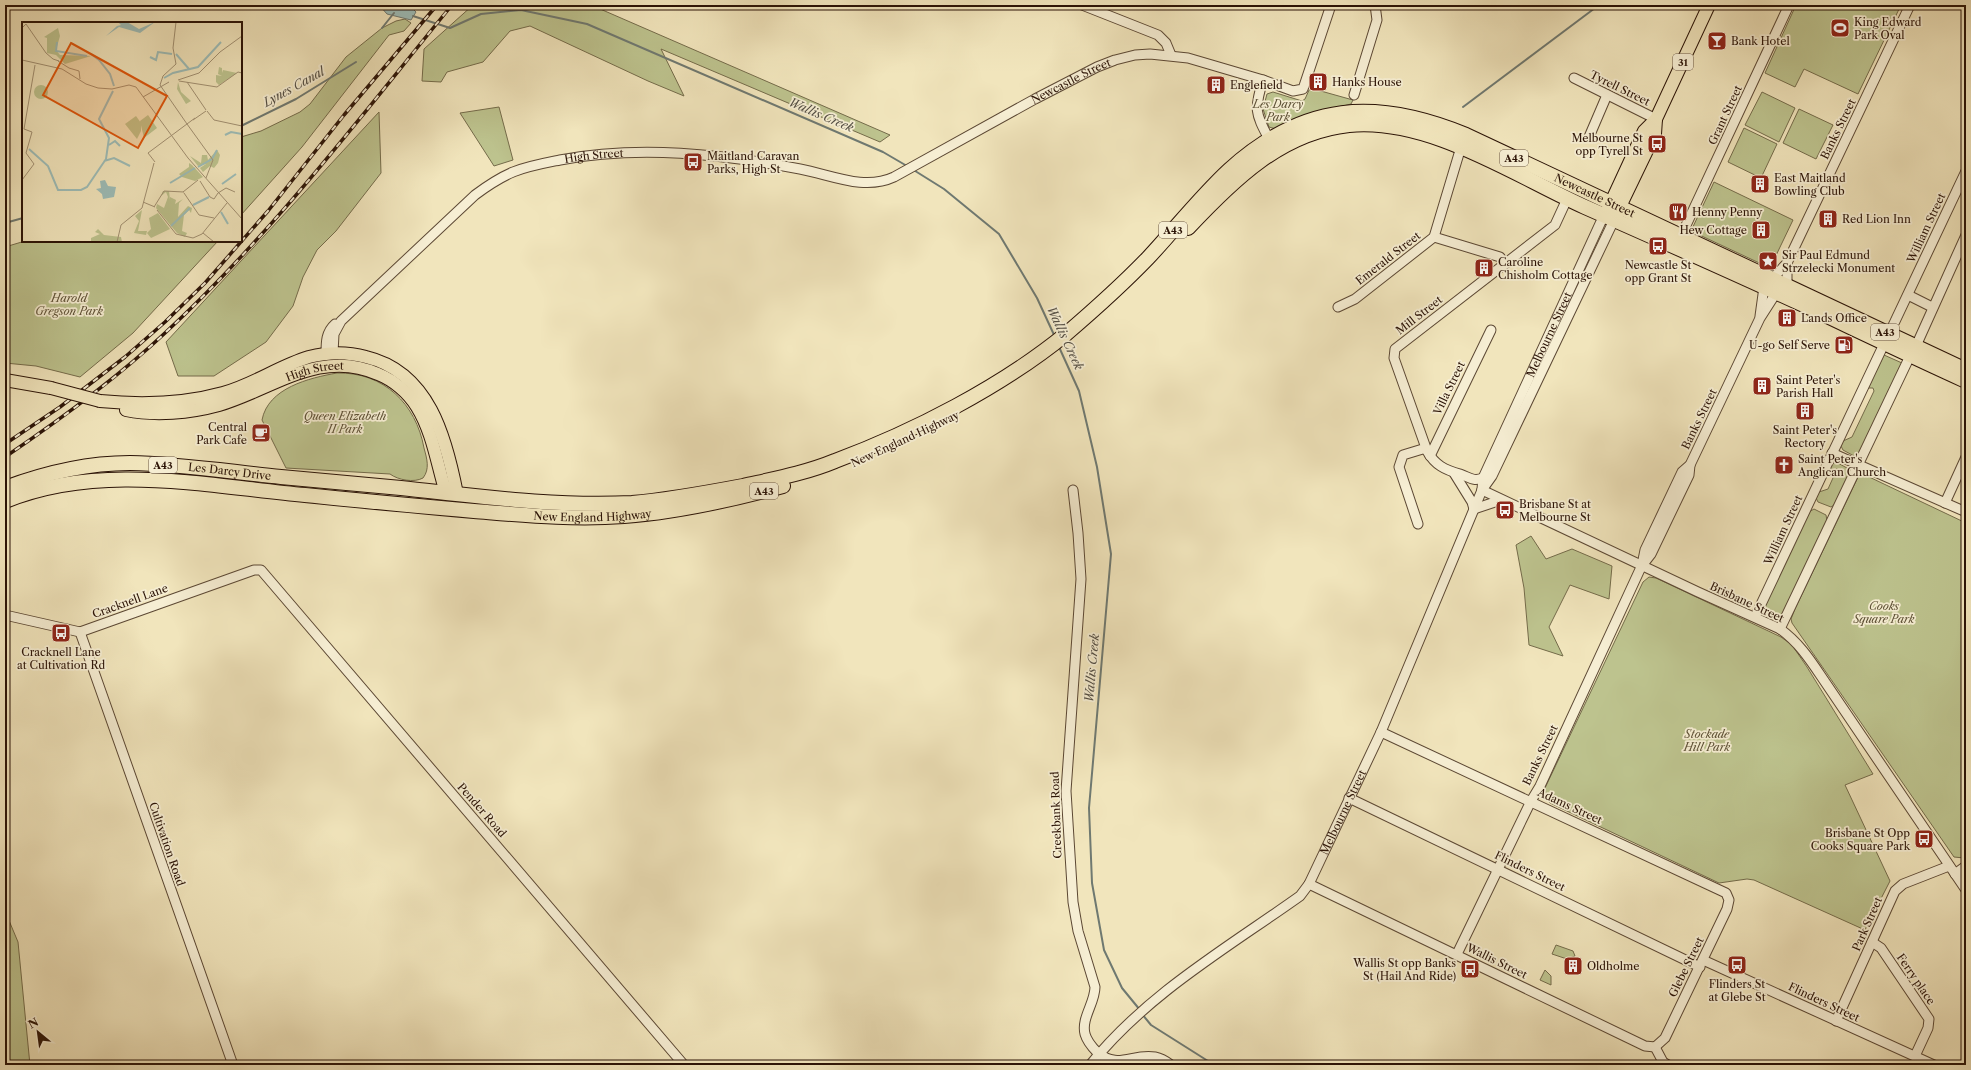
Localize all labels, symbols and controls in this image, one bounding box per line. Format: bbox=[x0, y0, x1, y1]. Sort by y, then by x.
place label: King Edward Park Oval bbox=[1854, 15, 1922, 42]
sports icon: King Edward Park Oval bbox=[1829, 17, 1851, 39]
inset map bbox=[22, 22, 242, 242]
bar icon: Bank Hotel bbox=[1706, 30, 1728, 52]
place label: Bank Hotel bbox=[1731, 34, 1790, 48]
road number: 31 bbox=[1673, 54, 1693, 70]
street label: Newcastle Street bbox=[1029, 55, 1113, 107]
water label: Lynes Canal bbox=[259, 63, 328, 110]
street label: Tyrell Street bbox=[1588, 67, 1652, 109]
building icon: Hanks House bbox=[1307, 71, 1329, 93]
building icon: Englefield bbox=[1205, 74, 1227, 96]
place label: Hanks House bbox=[1332, 75, 1402, 89]
place label: Englefield bbox=[1230, 78, 1283, 92]
street label: Grant Street bbox=[1705, 83, 1745, 147]
water label: Wallis Creek bbox=[787, 94, 857, 135]
street label: Banks Street bbox=[1817, 96, 1859, 162]
park label: Les Darcy Park bbox=[1252, 97, 1304, 124]
place label: Melbourne St opp Tyrell St bbox=[1571, 131, 1643, 158]
bus stop icon: Melbourne St opp Tyrell St bbox=[1646, 133, 1668, 155]
street label: High Street bbox=[563, 146, 624, 166]
place label: Maitland Caravan Parks, High St bbox=[707, 149, 799, 176]
road number: A43 bbox=[1500, 150, 1528, 166]
bus stop icon: Maitland Caravan Parks, High St bbox=[682, 151, 704, 173]
street label: Newcastle Street bbox=[1552, 170, 1637, 220]
place label: East Maitland Bowling Club bbox=[1774, 171, 1846, 198]
building icon: East Maitland Bowling Club bbox=[1749, 173, 1771, 195]
street label: William Street bbox=[1903, 191, 1948, 266]
restaurant icon: Henny Penny bbox=[1667, 201, 1689, 223]
place label: Henny Penny bbox=[1692, 205, 1763, 219]
building icon: Red Lion Inn bbox=[1817, 208, 1839, 230]
place label: Red Lion Inn bbox=[1842, 212, 1911, 226]
building icon: Hew Cottage bbox=[1750, 219, 1772, 241]
road number: A43 bbox=[1159, 222, 1187, 238]
place label: Hew Cottage bbox=[1679, 223, 1747, 237]
street label: Emerald Street bbox=[1353, 228, 1423, 288]
bus stop icon: Newcastle St opp Grant St bbox=[1647, 235, 1669, 257]
place label: Sir Paul Edmund Strzelecki Monument bbox=[1782, 248, 1895, 275]
place icon: Sir Paul Edmund Strzelecki Monument bbox=[1757, 250, 1779, 272]
place label: Caroline Chisholm Cottage bbox=[1498, 255, 1592, 282]
building icon: Caroline Chisholm Cottage bbox=[1473, 257, 1495, 279]
place label: Newcastle St opp Grant St bbox=[1625, 258, 1691, 285]
street label: Melbourne Street bbox=[1523, 290, 1575, 379]
park label: Harold Gregson Park bbox=[35, 291, 103, 318]
street label: Mill Street bbox=[1393, 292, 1445, 337]
water label: Wallis Creek bbox=[1044, 303, 1087, 373]
building icon: Lands Office bbox=[1776, 307, 1798, 329]
place label: Lands Office bbox=[1801, 311, 1867, 325]
road number: A43 bbox=[1871, 324, 1899, 340]
fuel station icon: U-go Self Serve bbox=[1833, 334, 1855, 356]
place label: U-go Self Serve bbox=[1749, 338, 1830, 352]
street label: High Street bbox=[284, 359, 344, 384]
street label: Villa Street bbox=[1430, 359, 1468, 418]
place label: Saint Peter's Parish Hall bbox=[1776, 373, 1840, 400]
building icon: Saint Peter's Parish Hall bbox=[1751, 375, 1773, 397]
street label: Banks Street bbox=[1678, 386, 1720, 452]
building icon: Saint Peter's Rectory bbox=[1794, 400, 1816, 422]
street label: New England Highway bbox=[849, 407, 962, 470]
park label: Queen Elizabeth II Park bbox=[304, 409, 386, 436]
place label: Central Park Cafe bbox=[196, 420, 248, 447]
cafe icon: Central Park Cafe bbox=[250, 422, 272, 444]
place label: Saint Peter's Rectory bbox=[1773, 423, 1837, 450]
place label: Saint Peter's Anglican Church bbox=[1797, 452, 1886, 479]
church icon: Saint Peter's Anglican Church bbox=[1773, 454, 1795, 476]
road number: A43 bbox=[149, 457, 177, 473]
street label: Les Darcy Drive bbox=[187, 460, 272, 483]
road number: A43 bbox=[750, 483, 778, 499]
street label: William Street bbox=[1760, 493, 1805, 568]
place label: Brisbane St at Melbourne St bbox=[1519, 497, 1591, 524]
bus stop icon: Brisbane St at Melbourne St bbox=[1494, 499, 1516, 521]
street label: New England Highway bbox=[533, 506, 653, 524]
street label: Brisbane Street bbox=[1708, 579, 1786, 625]
street label: Cracknell Lane bbox=[90, 581, 170, 621]
park label: Cooks Square Park bbox=[1852, 599, 1915, 626]
bus stop icon: Cracknell Lane at Cultivation Rd bbox=[50, 622, 72, 644]
water label: Wallis Creek bbox=[1081, 632, 1102, 703]
place label: Cracknell Lane at Cultivation Rd bbox=[17, 645, 105, 672]
street label: Banks Street bbox=[1519, 722, 1561, 788]
park label: Stockade Hill Park bbox=[1683, 727, 1730, 754]
street label: Melbourne Street bbox=[1317, 767, 1369, 857]
street label: Creekbank Road bbox=[1047, 771, 1065, 859]
street label: Pender Road bbox=[455, 780, 510, 840]
street label: Adams Street bbox=[1535, 785, 1605, 827]
street label: Cultivation Road bbox=[146, 800, 188, 888]
place label: Brisbane St Opp Cooks Square Park bbox=[1811, 826, 1911, 853]
bus stop icon: Brisbane St Opp Cooks Square Park bbox=[1913, 828, 1935, 850]
street label: Flinders Street bbox=[1492, 848, 1568, 894]
street label: Park Street bbox=[1849, 895, 1885, 953]
street label: Glebe Street bbox=[1665, 935, 1707, 999]
street label: Wallis Street bbox=[1464, 940, 1530, 982]
street label: Ferry place bbox=[1894, 951, 1938, 1007]
bus stop icon: Flinders St at Glebe St bbox=[1726, 954, 1748, 976]
building icon: Oldholme bbox=[1562, 955, 1584, 977]
place label: Wallis St opp Banks St (Hail And Ride) bbox=[1352, 956, 1456, 983]
bus stop icon: Wallis St opp Banks St (Hail And Ride) bbox=[1459, 958, 1481, 980]
place label: Oldholme bbox=[1587, 959, 1639, 973]
place label: Flinders St at Glebe St bbox=[1708, 977, 1766, 1004]
street label: Flinders Street bbox=[1786, 979, 1862, 1025]
north arrow bbox=[18, 1012, 58, 1052]
text: N bbox=[26, 1015, 41, 1032]

